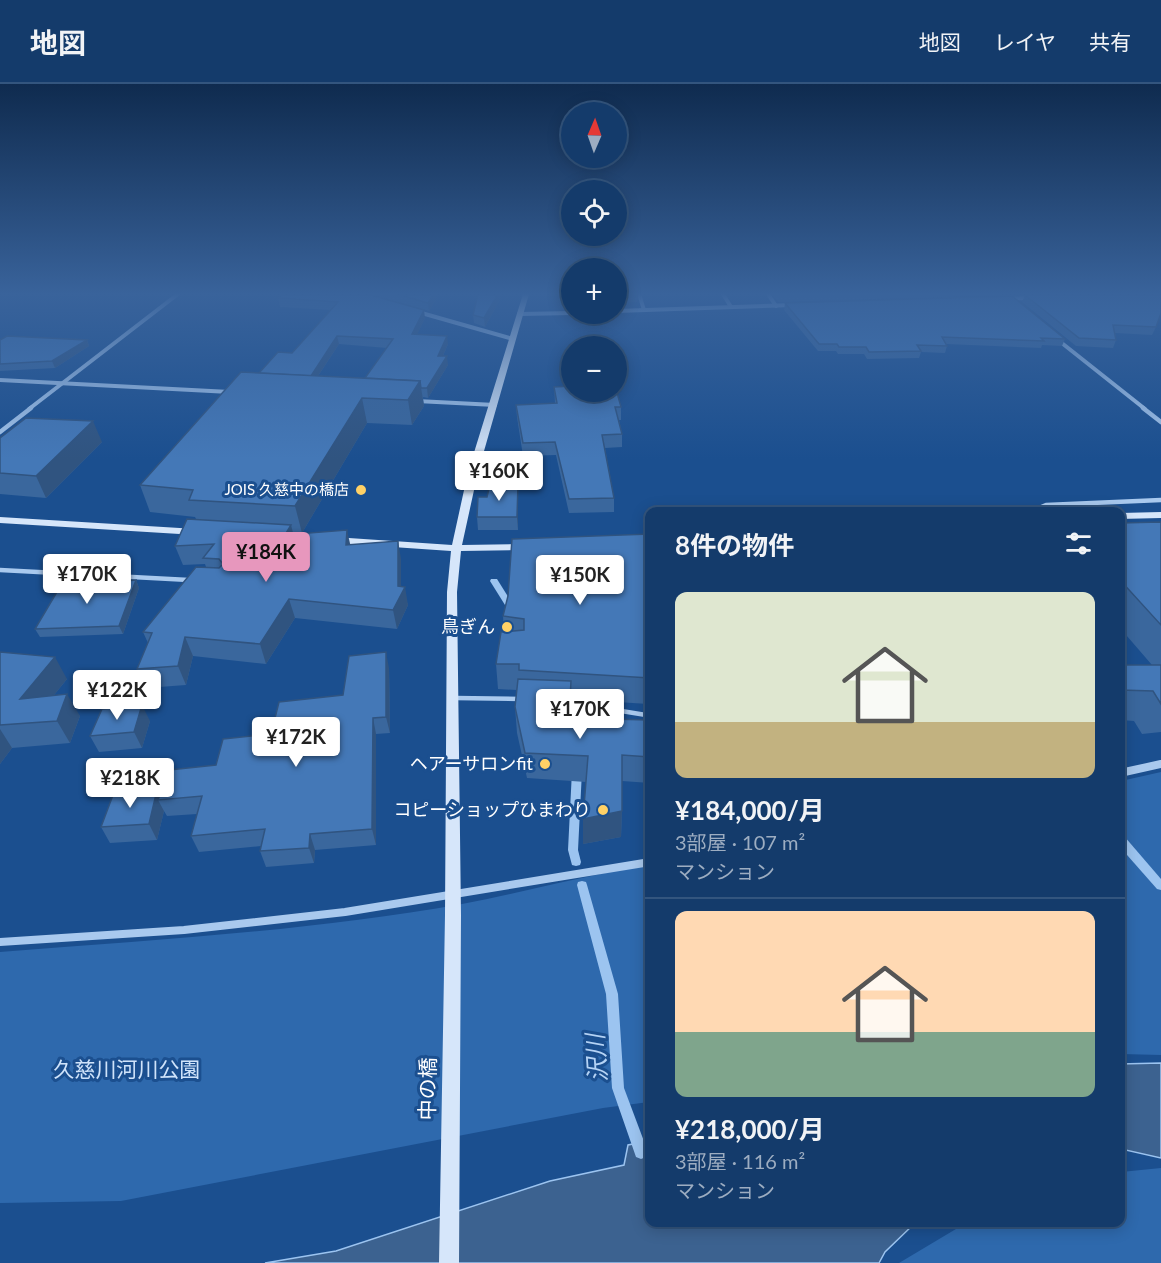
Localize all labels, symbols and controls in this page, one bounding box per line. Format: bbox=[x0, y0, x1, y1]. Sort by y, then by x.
text: 地図 bbox=[30, 25, 86, 59]
text: 地図 bbox=[919, 29, 961, 54]
text: レイヤ bbox=[994, 29, 1056, 54]
text: 共有 bbox=[1089, 29, 1131, 54]
north arrow bbox=[561, 102, 627, 168]
map controls bbox=[561, 102, 627, 402]
button: locate bbox=[561, 180, 627, 246]
button: + bbox=[561, 258, 627, 324]
button: − bbox=[561, 336, 627, 402]
pin: ¥160K bbox=[457, 451, 541, 502]
text: ¥160K bbox=[469, 458, 529, 482]
place label: JOIS 久慈中の橋店 bbox=[224, 480, 349, 498]
marker: JOIS 久慈中の橋店 bbox=[354, 483, 368, 497]
icon: filters bbox=[1062, 527, 1095, 560]
text: 8件の物件 bbox=[675, 529, 794, 561]
pin: ¥184K bbox=[224, 532, 308, 583]
text: ¥184K bbox=[236, 539, 296, 563]
pin: ¥170K bbox=[45, 554, 129, 605]
pin: ¥150K bbox=[538, 555, 622, 606]
text: ¥170K bbox=[57, 561, 117, 585]
text: ¥150K bbox=[550, 562, 610, 586]
place label: 鳥ぎん bbox=[441, 615, 495, 637]
marker: 鳥ぎん bbox=[500, 620, 514, 634]
icon: home bbox=[831, 631, 939, 739]
pin: ¥122K bbox=[75, 670, 159, 721]
text: ¥122K bbox=[87, 677, 147, 701]
pin: ¥170K bbox=[538, 689, 622, 740]
text: ¥170K bbox=[550, 696, 610, 720]
pin: ¥172K bbox=[254, 717, 338, 768]
text: ¥172K bbox=[266, 724, 326, 748]
place label: ヘアーサロンfit bbox=[410, 752, 534, 774]
marker: ヘアーサロンfit bbox=[538, 757, 552, 771]
pin: ¥218K bbox=[88, 758, 172, 809]
text: ¥218K bbox=[100, 765, 160, 789]
text: ¥184,000/月 bbox=[675, 794, 825, 826]
place label: コピーショップひまわり bbox=[393, 798, 591, 820]
marker: コピーショップひまわり bbox=[596, 803, 610, 817]
text: 3部屋 · 107 m² bbox=[675, 830, 805, 854]
text: マンション bbox=[675, 859, 775, 883]
icon: home bbox=[831, 950, 939, 1058]
water label: 沢川 bbox=[579, 1030, 612, 1083]
park label: 久慈川河川公園 bbox=[54, 1056, 201, 1081]
street label: 中の橋 bbox=[413, 1057, 440, 1121]
text: ¥218,000/月 bbox=[675, 1113, 825, 1145]
text: 3部屋 · 116 m² bbox=[675, 1149, 805, 1173]
text: マンション bbox=[675, 1178, 775, 1202]

